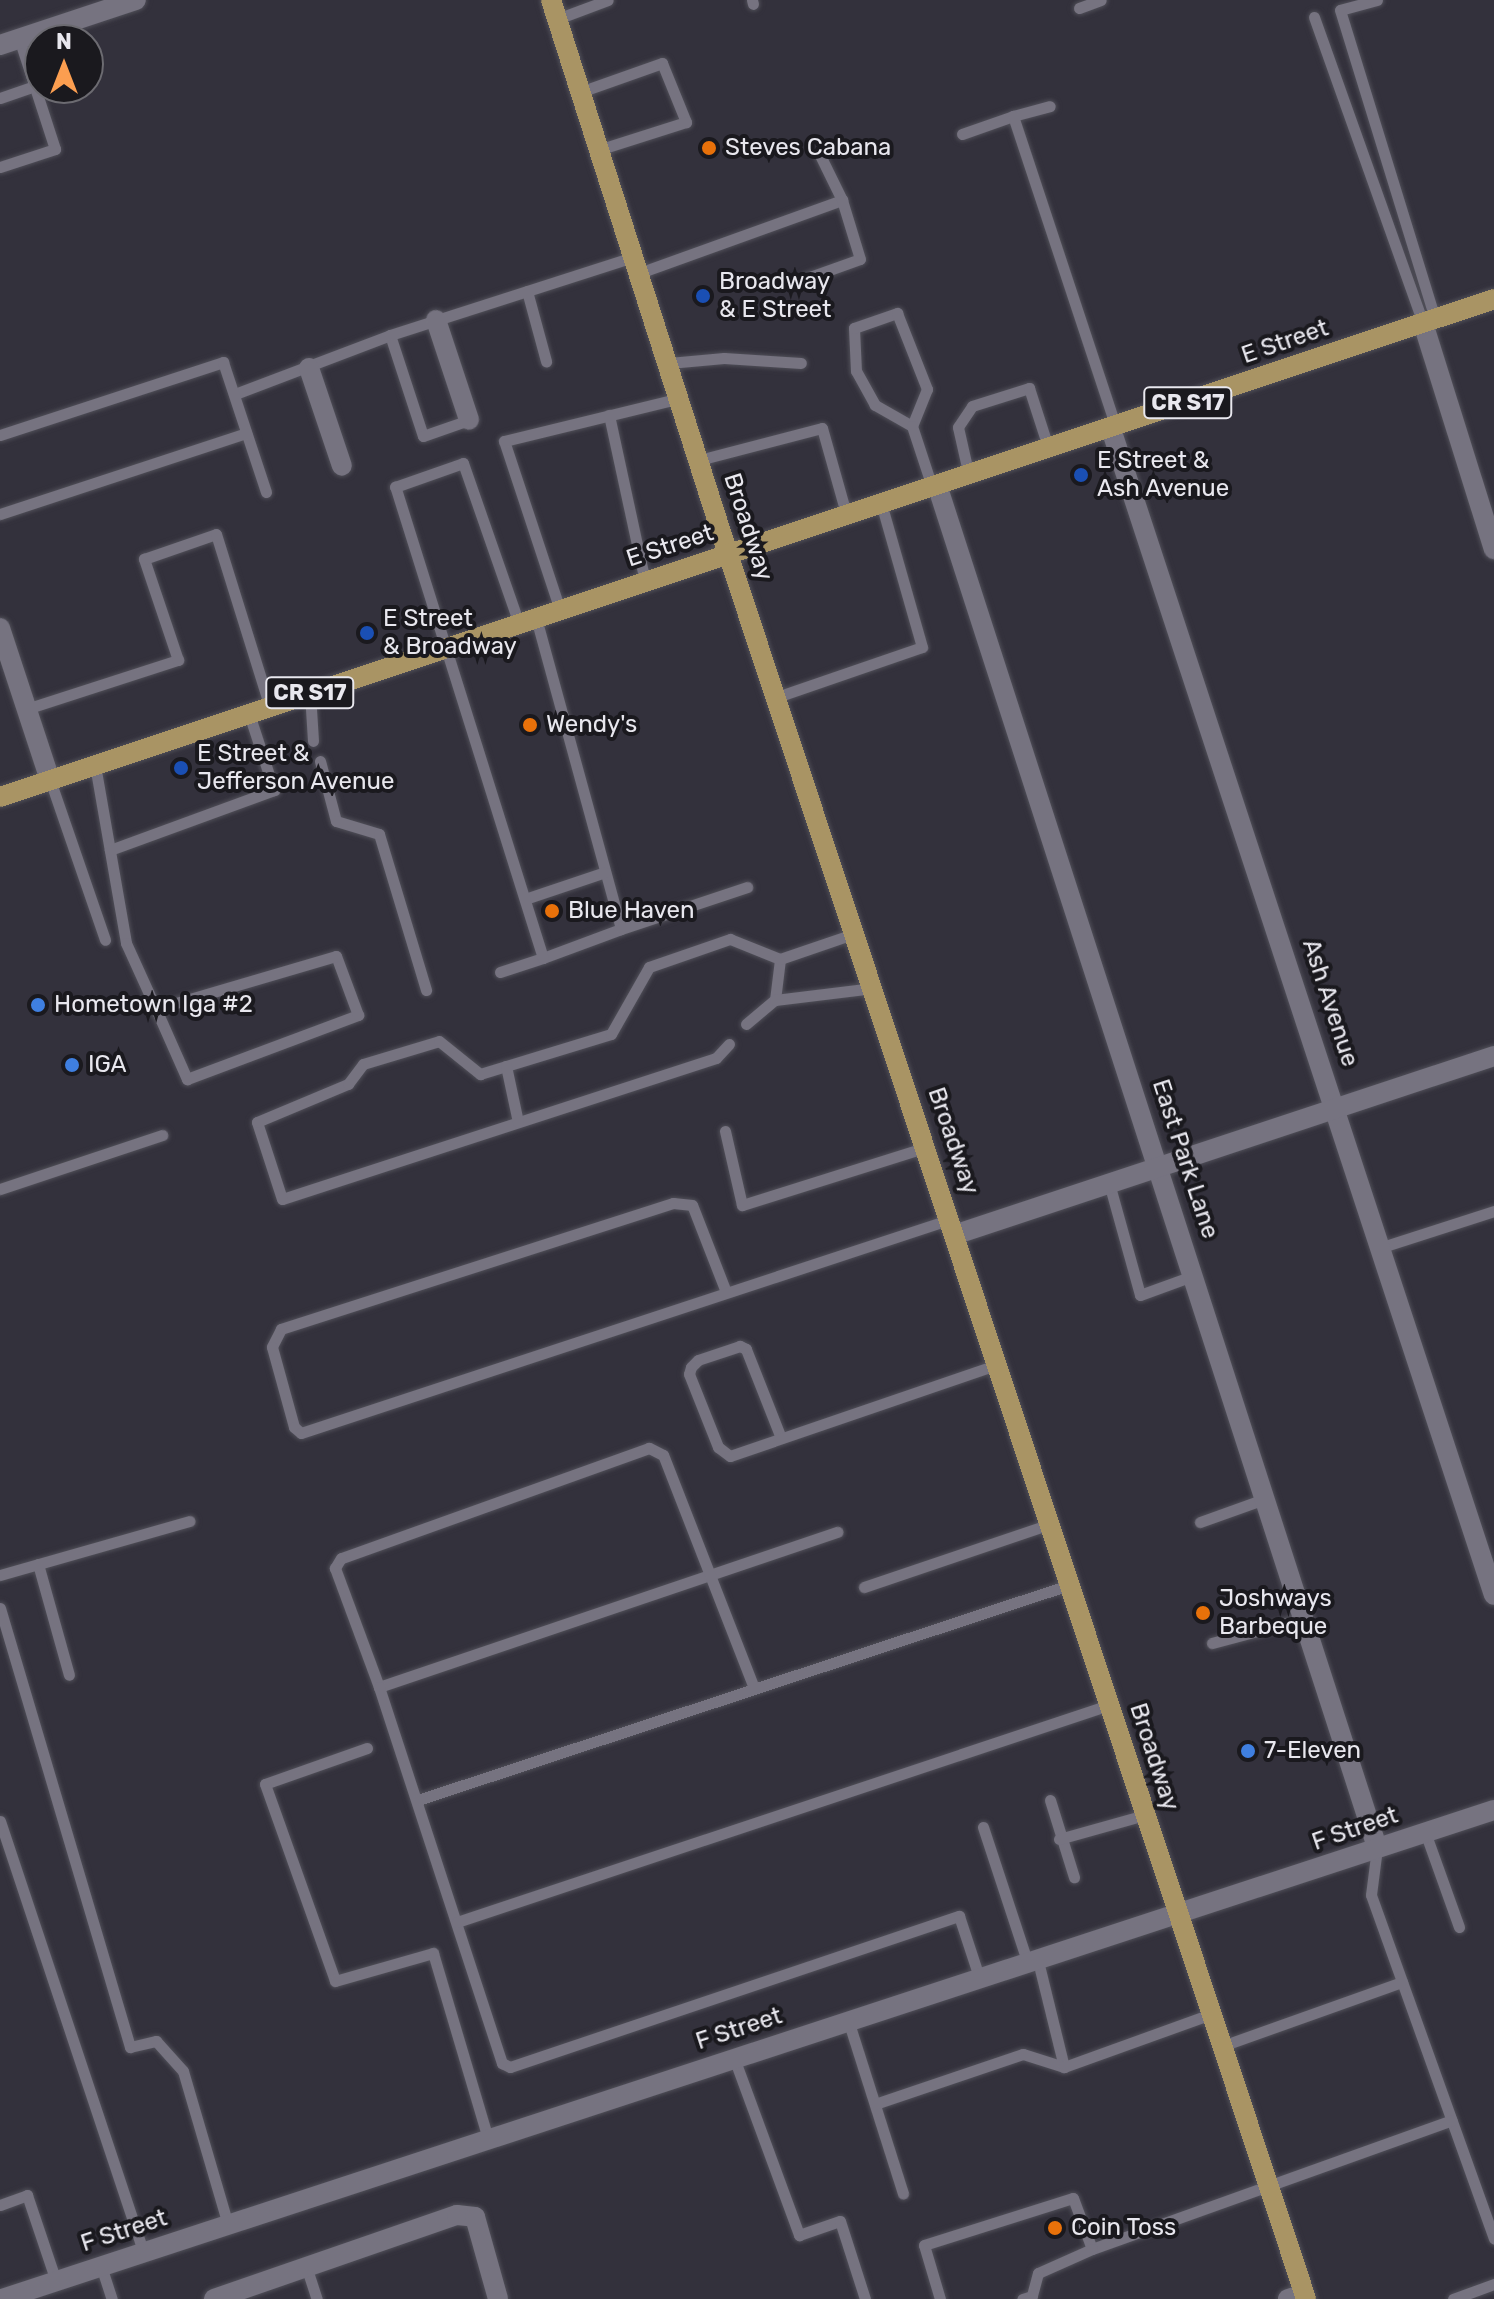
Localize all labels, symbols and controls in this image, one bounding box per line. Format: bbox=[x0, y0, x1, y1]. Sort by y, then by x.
north arrow bbox=[24, 24, 104, 104]
text: N bbox=[56, 28, 72, 55]
place label: Steves Cabana bbox=[725, 134, 891, 162]
marker: Steves Cabana bbox=[700, 139, 718, 157]
place label: Broadway & E Street bbox=[719, 268, 831, 324]
marker: Broadway & E Street bbox=[694, 287, 712, 305]
street label: E Street bbox=[1238, 314, 1332, 370]
road number: CR S17 bbox=[1142, 385, 1234, 421]
place label: E Street & Ash Avenue bbox=[1097, 447, 1230, 503]
marker: E Street & Ash Avenue bbox=[1072, 466, 1090, 484]
street label: Broadway bbox=[717, 470, 779, 584]
street label: E Street bbox=[623, 518, 717, 574]
place label: E Street & Broadway bbox=[383, 605, 517, 661]
marker: E Street & Broadway bbox=[358, 624, 376, 642]
road number: CR S17 bbox=[264, 675, 356, 711]
place label: Wendy's bbox=[546, 711, 637, 739]
marker: Wendy's bbox=[521, 716, 539, 734]
place label: E Street & Jefferson Avenue bbox=[197, 740, 395, 796]
marker: E Street & Jefferson Avenue bbox=[172, 759, 190, 777]
place label: Blue Haven bbox=[568, 897, 695, 925]
marker: Blue Haven bbox=[543, 902, 561, 920]
street label: Ash Avenue bbox=[1296, 935, 1364, 1071]
place label: Hometown Iga #2 bbox=[54, 991, 253, 1019]
marker: Hometown Iga #2 bbox=[29, 996, 47, 1014]
place label: IGA bbox=[88, 1051, 127, 1079]
marker: IGA bbox=[63, 1056, 81, 1074]
street label: East Park Lane bbox=[1146, 1076, 1224, 1242]
street label: Broadway bbox=[921, 1084, 985, 1198]
place label: Joshways Barbeque bbox=[1219, 1585, 1332, 1641]
marker: Joshways Barbeque bbox=[1194, 1604, 1212, 1622]
street label: Broadway bbox=[1123, 1700, 1185, 1814]
place label: 7-Eleven bbox=[1264, 1737, 1361, 1765]
marker: 7-Eleven bbox=[1239, 1742, 1257, 1760]
street label: F Street bbox=[1308, 1801, 1402, 1857]
street label: F Street bbox=[692, 2002, 786, 2056]
street label: F Street bbox=[77, 2204, 171, 2258]
place label: Coin Toss bbox=[1071, 2214, 1177, 2242]
marker: Coin Toss bbox=[1046, 2219, 1064, 2237]

